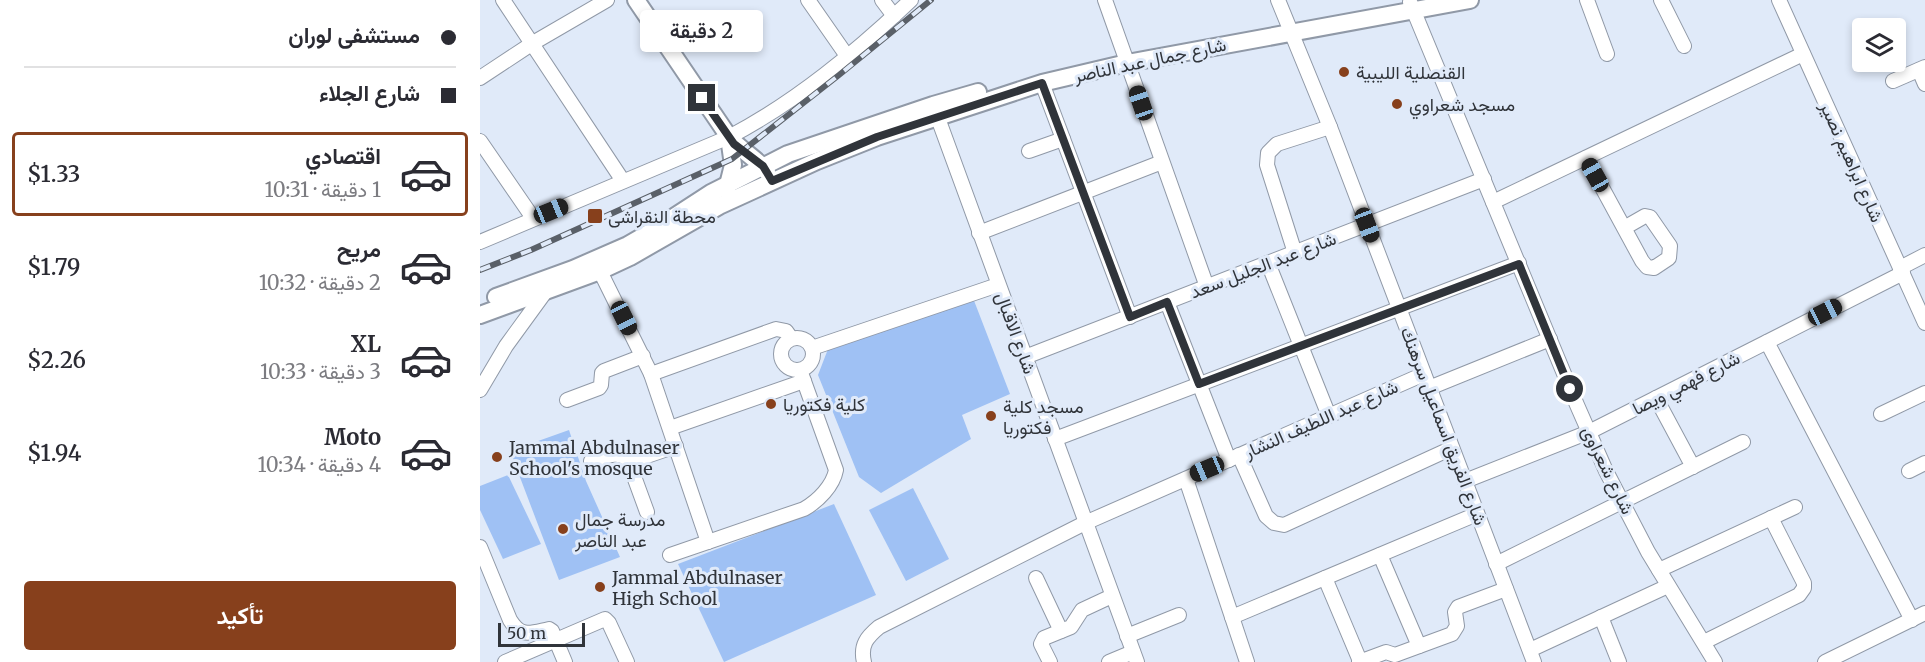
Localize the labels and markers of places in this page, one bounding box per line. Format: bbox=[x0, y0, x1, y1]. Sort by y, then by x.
place label: القنصلية الليبية bbox=[1356, 61, 1465, 84]
marker: القنصلية الليبية bbox=[1337, 65, 1351, 79]
place label: مسجد شعراوي bbox=[1409, 93, 1515, 120]
marker: مسجد شعراوي bbox=[1390, 97, 1404, 111]
place label: محطة النقراشى bbox=[608, 205, 716, 228]
marker: محطة النقراشى bbox=[586, 207, 604, 225]
place label: كلية فكتوريا bbox=[783, 393, 865, 416]
place label: مسجد كلية فكتوريا bbox=[1003, 395, 1083, 439]
marker: كلية فكتوريا bbox=[764, 397, 778, 411]
marker: مسجد كلية فكتوريا bbox=[984, 409, 998, 423]
place label: Jammal Abdulnaser School's mosque bbox=[508, 436, 680, 480]
marker: Jammal Abdulnaser School's mosque bbox=[490, 450, 504, 464]
place label: مدرسة جمال عبد الناصر bbox=[574, 508, 665, 552]
marker: مدرسة جمال عبد الناصر bbox=[556, 522, 570, 536]
place label: Jammal Abdulnaser High School bbox=[611, 566, 783, 610]
marker: Jammal Abdulnaser High School bbox=[593, 580, 607, 594]

